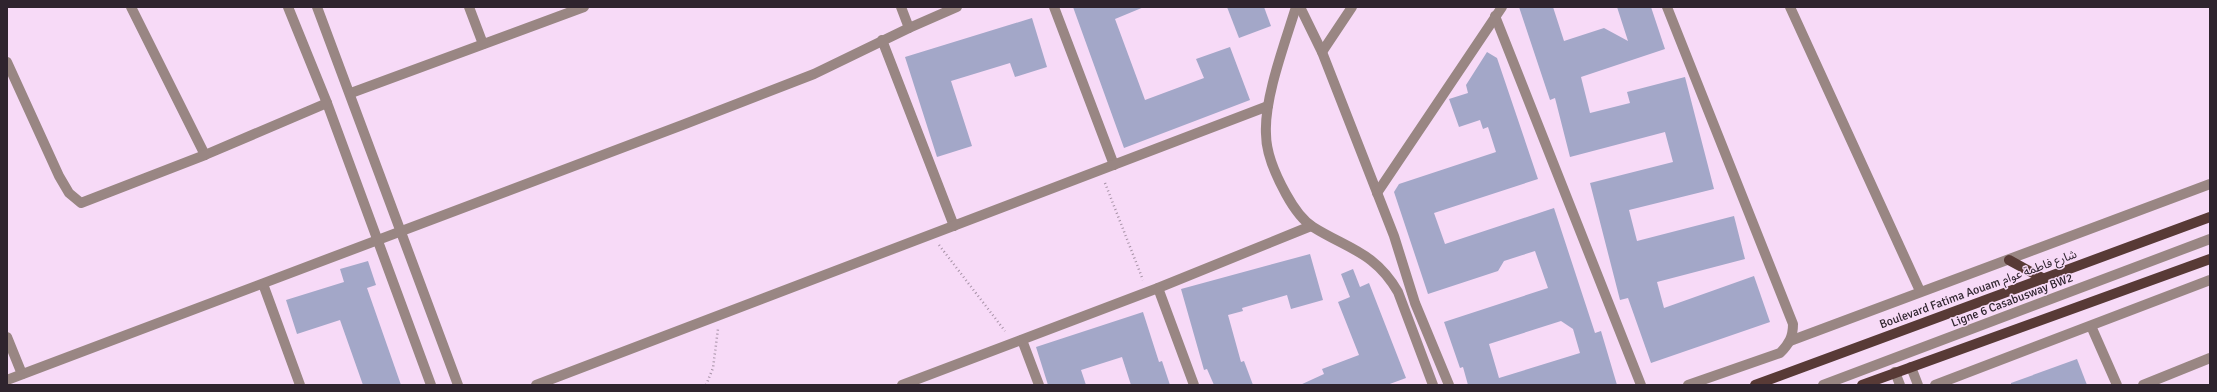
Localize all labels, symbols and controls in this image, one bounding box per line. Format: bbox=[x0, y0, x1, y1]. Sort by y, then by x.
street label: Boulevard Fatima Aouam شارع فاطمة عوام bbox=[1877, 247, 2079, 333]
street label: Ligne 6 Casabusway BW2 bbox=[1949, 270, 2075, 331]

